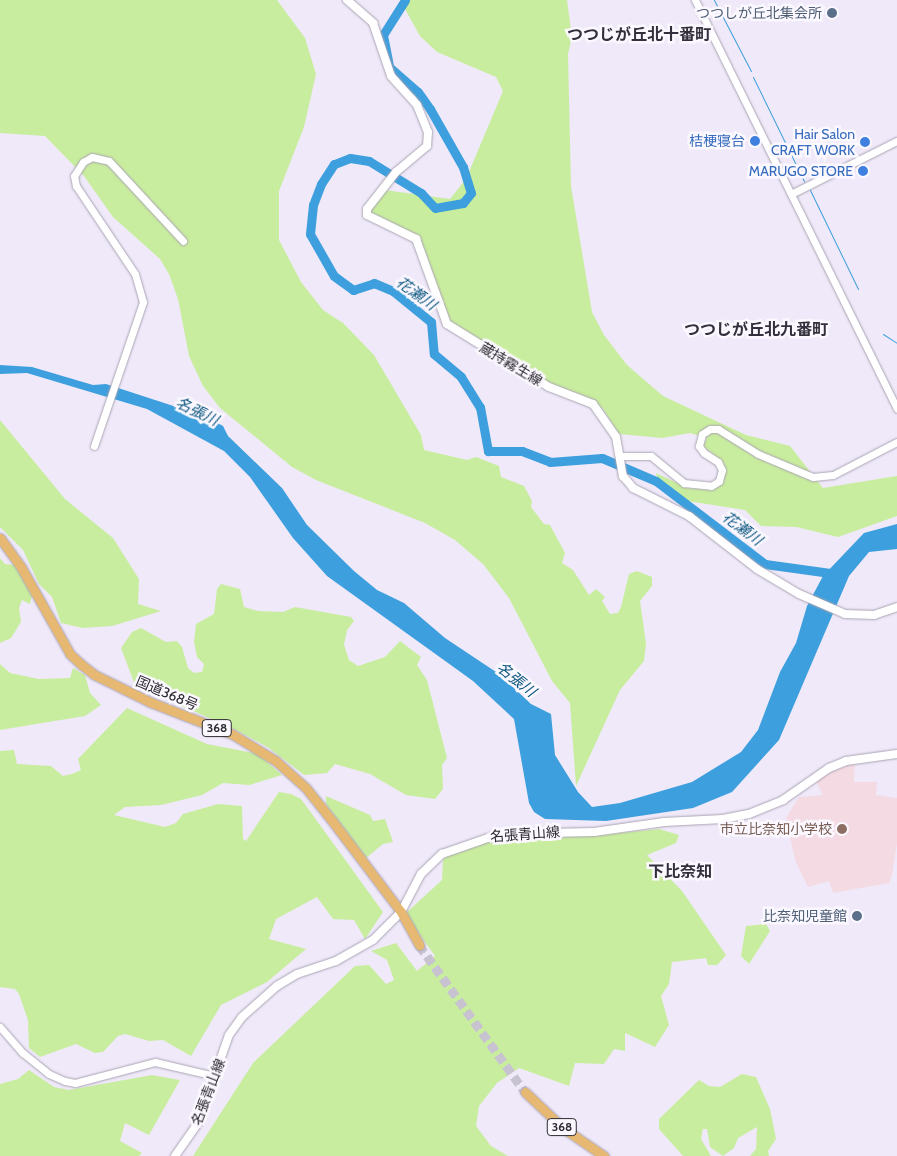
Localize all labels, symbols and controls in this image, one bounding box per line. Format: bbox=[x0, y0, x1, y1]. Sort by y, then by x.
place label: つつしが丘北集会所 bbox=[696, 5, 822, 21]
marker: つつしが丘北集会所 bbox=[826, 7, 838, 19]
district label: つつじが丘北十番町 bbox=[567, 25, 711, 45]
place label: Hair Salon CRAFT WORK bbox=[771, 126, 855, 158]
place label: 桔梗寝台 bbox=[689, 133, 745, 149]
marker: 桔梗寝台 bbox=[749, 135, 761, 147]
marker: Hair Salon CRAFT WORK bbox=[859, 136, 871, 148]
place label: MARUGO STORE bbox=[749, 163, 853, 179]
marker: MARUGO STORE bbox=[857, 165, 869, 177]
water label: 花瀬川 bbox=[393, 273, 439, 315]
district label: つつじが丘北九番町 bbox=[684, 320, 828, 340]
street label: 蔵持霧生線 bbox=[477, 339, 545, 389]
water label: 名張川 bbox=[173, 394, 221, 430]
water label: 花瀬川 bbox=[719, 508, 765, 550]
water label: 名張川 bbox=[493, 659, 539, 701]
street label: 国道368号 bbox=[133, 672, 201, 714]
road number: 368 bbox=[201, 718, 233, 738]
place label: 市立比奈知小学校 bbox=[720, 821, 832, 837]
street label: 名張青山線 bbox=[489, 823, 561, 845]
marker: 市立比奈知小学校 bbox=[836, 823, 848, 835]
district label: 下比奈知 bbox=[648, 862, 712, 882]
place label: 比奈知児童館 bbox=[763, 908, 847, 924]
marker: 比奈知児童館 bbox=[851, 910, 863, 922]
street label: 名張青山線 bbox=[188, 1056, 228, 1128]
road number: 368 bbox=[546, 1118, 578, 1136]

